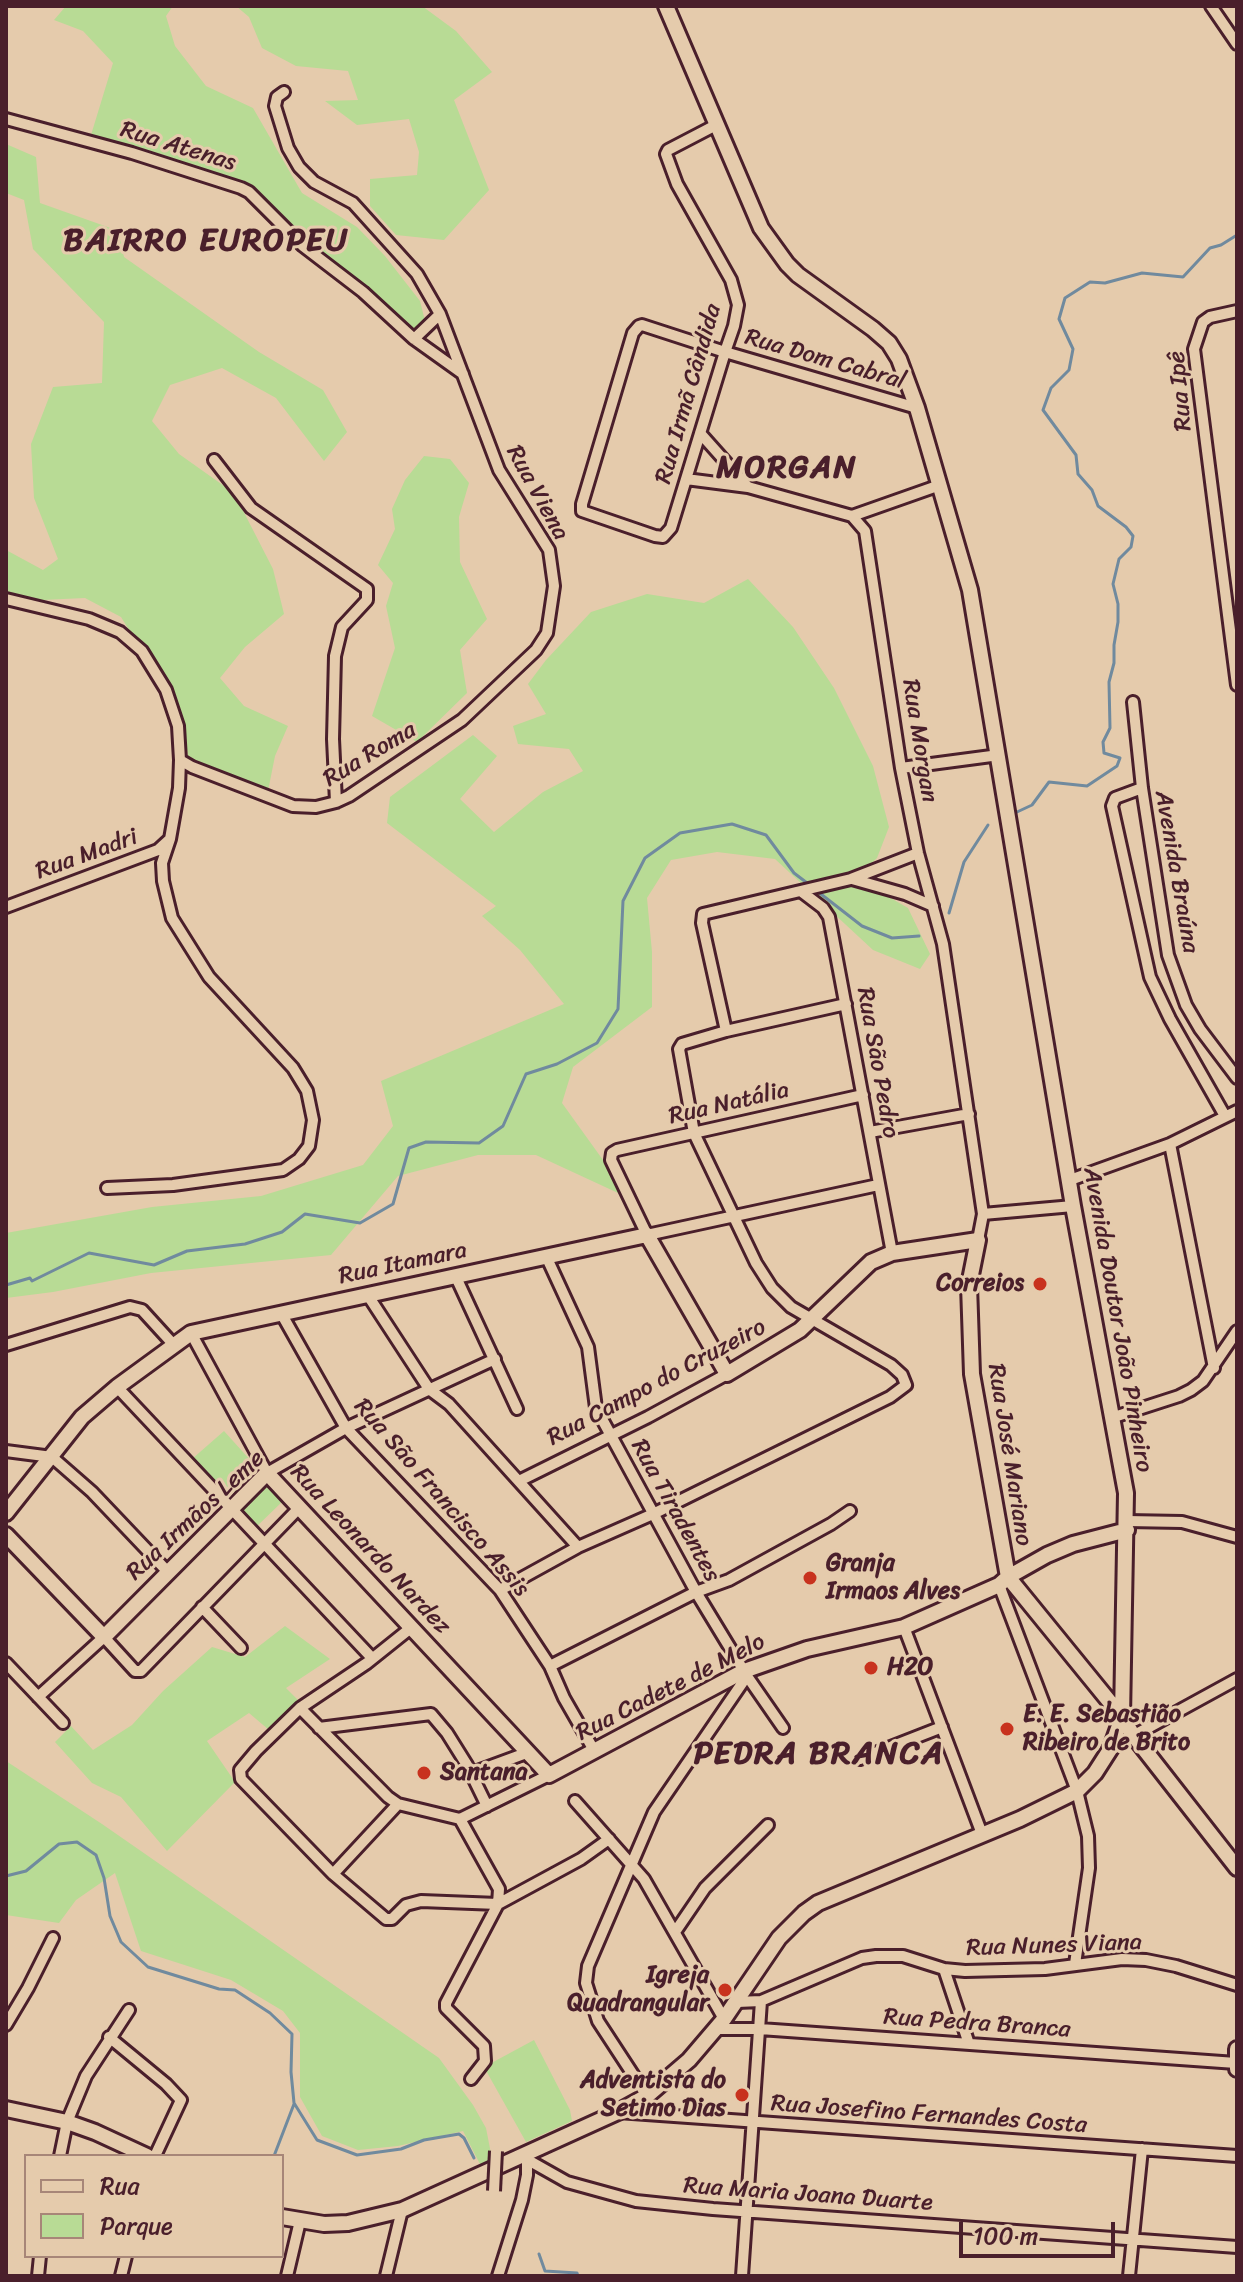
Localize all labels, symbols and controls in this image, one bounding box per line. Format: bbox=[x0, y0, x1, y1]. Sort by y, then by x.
street label: Rua Atenas bbox=[117, 116, 239, 178]
district label: BAIRRO EUROPEU bbox=[65, 223, 347, 261]
street label: Rua Irmã Cândida bbox=[650, 301, 728, 487]
street label: Rua Dom Cabral bbox=[741, 323, 909, 397]
street label: Rua Ipê bbox=[1163, 350, 1199, 432]
street label: Rua Viena bbox=[499, 441, 575, 545]
district label: MORGAN bbox=[716, 450, 858, 488]
street label: Rua Morgan bbox=[895, 677, 943, 805]
street label: Rua Roma bbox=[318, 716, 422, 794]
street label: Avenida Braúna bbox=[1148, 788, 1204, 956]
street label: Rua Madri bbox=[32, 823, 142, 887]
street label: Rua São Pedro bbox=[850, 985, 904, 1141]
street label: Rua Natália bbox=[666, 1076, 792, 1132]
street label: Avenida Doutor João Pinheiro bbox=[1076, 1165, 1158, 1475]
street label: Rua Itamara bbox=[336, 1236, 470, 1292]
place label: Correios bbox=[936, 1270, 1024, 1298]
marker: Correios bbox=[1031, 1275, 1049, 1293]
street label: Rua Campo do Cruzeiro bbox=[543, 1313, 771, 1453]
street label: Rua José Mariano bbox=[980, 1362, 1038, 1548]
street label: Rua São Francisco Assis bbox=[347, 1393, 535, 1603]
street label: Rua Tiradentes bbox=[624, 1435, 726, 1587]
street label: Rua Irmãos Leme bbox=[121, 1445, 271, 1587]
street label: Rua Leonardo Nardez bbox=[284, 1459, 456, 1641]
place label: Granja Irmaos Alves bbox=[826, 1550, 960, 1606]
marker: Granja Irmaos Alves bbox=[801, 1569, 819, 1587]
street label: Rua Cadete de Melo bbox=[572, 1628, 770, 1748]
place label: H2O bbox=[887, 1654, 933, 1682]
marker: H2O bbox=[862, 1659, 880, 1677]
place label: E. E. Sebastião Ribeiro de Brito bbox=[1023, 1701, 1190, 1757]
marker: E. E. Sebastião Ribeiro de Brito bbox=[998, 1720, 1016, 1738]
district label: PEDRA BRANCA bbox=[694, 1736, 944, 1774]
place label: Santana bbox=[440, 1759, 528, 1787]
marker: Santana bbox=[415, 1764, 433, 1782]
street label: Rua Nunes Viana bbox=[966, 1929, 1142, 1963]
place label: Igreja Quadrangular bbox=[567, 1962, 709, 2018]
marker: Igreja Quadrangular bbox=[716, 1981, 734, 1999]
street label: Rua Pedra Branca bbox=[883, 2003, 1071, 2045]
place label: Adventista do Setimo Dias bbox=[580, 2067, 726, 2123]
marker: Adventista do Setimo Dias bbox=[733, 2086, 751, 2104]
street label: Rua Josefino Fernandes Costa bbox=[770, 2090, 1088, 2140]
legend bbox=[24, 2154, 284, 2258]
text: Rua bbox=[100, 2165, 139, 2207]
street label: Rua Maria Joana Duarte bbox=[682, 2172, 934, 2218]
text: Parque bbox=[100, 2205, 173, 2247]
scale bar bbox=[963, 2206, 1119, 2256]
text: 100 m bbox=[973, 2215, 1038, 2257]

